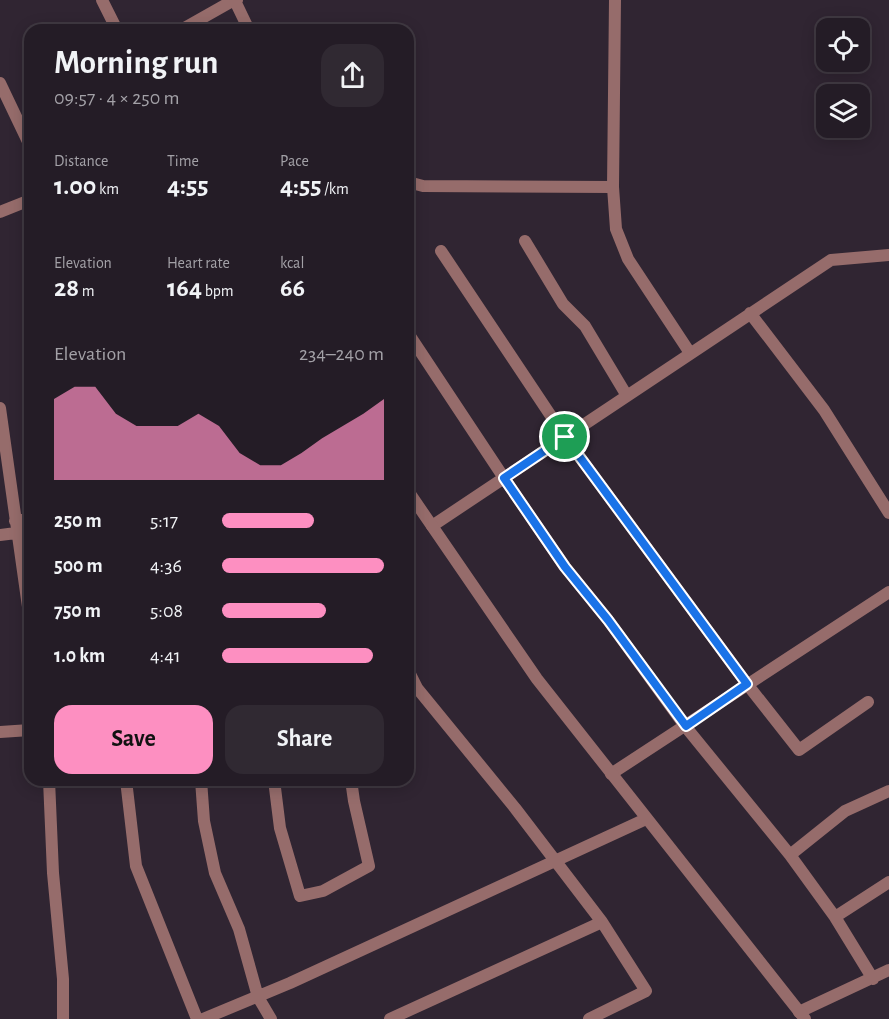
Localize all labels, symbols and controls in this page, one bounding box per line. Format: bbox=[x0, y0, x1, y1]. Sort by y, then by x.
map controls bbox=[816, 18, 870, 138]
button: locate bbox=[816, 18, 870, 72]
button: share bbox=[321, 44, 384, 107]
text: Morning run bbox=[54, 47, 218, 80]
button: layers bbox=[816, 84, 870, 138]
text: 09:57 · 4 × 250 m bbox=[54, 88, 180, 108]
text: Distance bbox=[54, 153, 108, 169]
text: Time bbox=[167, 153, 199, 169]
text: Pace bbox=[280, 153, 309, 169]
text: 1.00 bbox=[54, 173, 96, 199]
text: 4:55 bbox=[167, 173, 209, 199]
text: 4:55 bbox=[280, 173, 322, 199]
text: km bbox=[96, 181, 119, 197]
text: /km bbox=[322, 181, 349, 197]
text: Elevation bbox=[54, 255, 112, 271]
text: Heart rate bbox=[167, 255, 230, 271]
text: kcal bbox=[280, 255, 304, 271]
text: 28 bbox=[54, 275, 79, 301]
text: 164 bbox=[167, 275, 202, 301]
text: 66 bbox=[280, 275, 305, 301]
text: m bbox=[79, 283, 95, 299]
text: bpm bbox=[202, 283, 234, 299]
text: Elevation bbox=[54, 344, 126, 364]
text: 234–240 m bbox=[299, 344, 384, 364]
pin bbox=[539, 411, 590, 462]
icon: arrive bbox=[548, 420, 581, 453]
text: 250 m bbox=[54, 511, 102, 531]
text: 5:17 bbox=[150, 511, 178, 531]
text: 500 m bbox=[54, 556, 103, 576]
text: 4:36 bbox=[150, 556, 182, 576]
text: 750 m bbox=[54, 601, 101, 621]
text: 5:08 bbox=[150, 601, 183, 621]
text: 1.0 km bbox=[54, 646, 105, 666]
text: 4:41 bbox=[150, 646, 181, 666]
button: Save bbox=[54, 705, 213, 774]
button: Share bbox=[225, 705, 384, 774]

